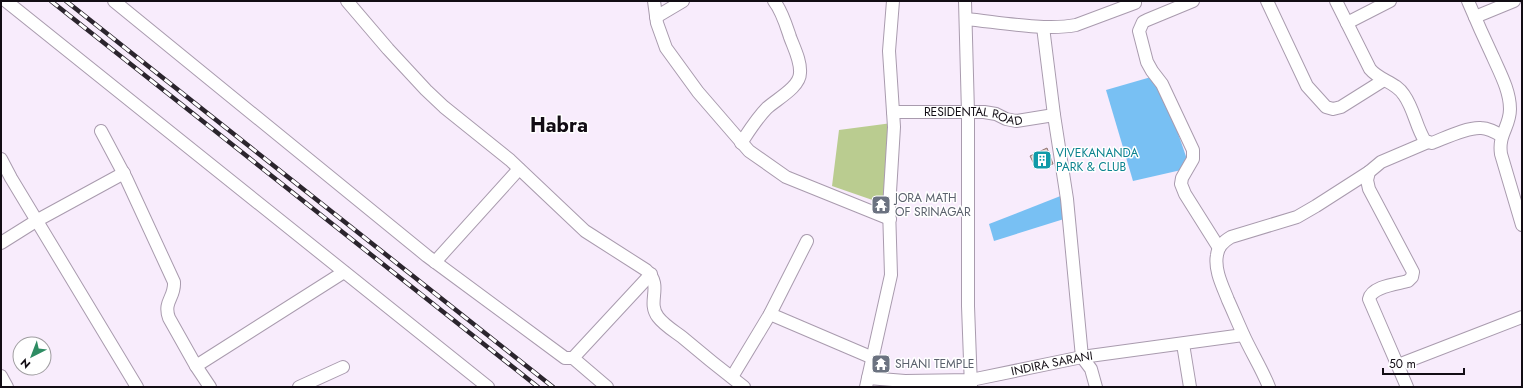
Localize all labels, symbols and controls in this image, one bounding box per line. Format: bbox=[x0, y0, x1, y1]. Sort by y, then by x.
street label: RESIDENTAL ROAD bbox=[924, 103, 1024, 130]
district label: Habra bbox=[530, 111, 588, 140]
place label: VIVEKANANDA PARK & CLUB bbox=[1056, 144, 1138, 176]
building icon: VIVEKANANDA PARK & CLUB bbox=[1031, 149, 1053, 171]
place label: JORA MATH OF SRINAGAR bbox=[893, 189, 971, 221]
temple icon: JORA MATH OF SRINAGAR bbox=[870, 194, 892, 216]
north arrow bbox=[12, 336, 52, 376]
street label: INDIRA SARANI bbox=[1009, 347, 1094, 380]
scale bar bbox=[1383, 350, 1464, 376]
temple icon: SHANI TEMPLE bbox=[870, 353, 892, 375]
text: N bbox=[17, 355, 34, 372]
place label: SHANI TEMPLE bbox=[895, 355, 974, 373]
text: 50 m bbox=[1389, 355, 1416, 373]

